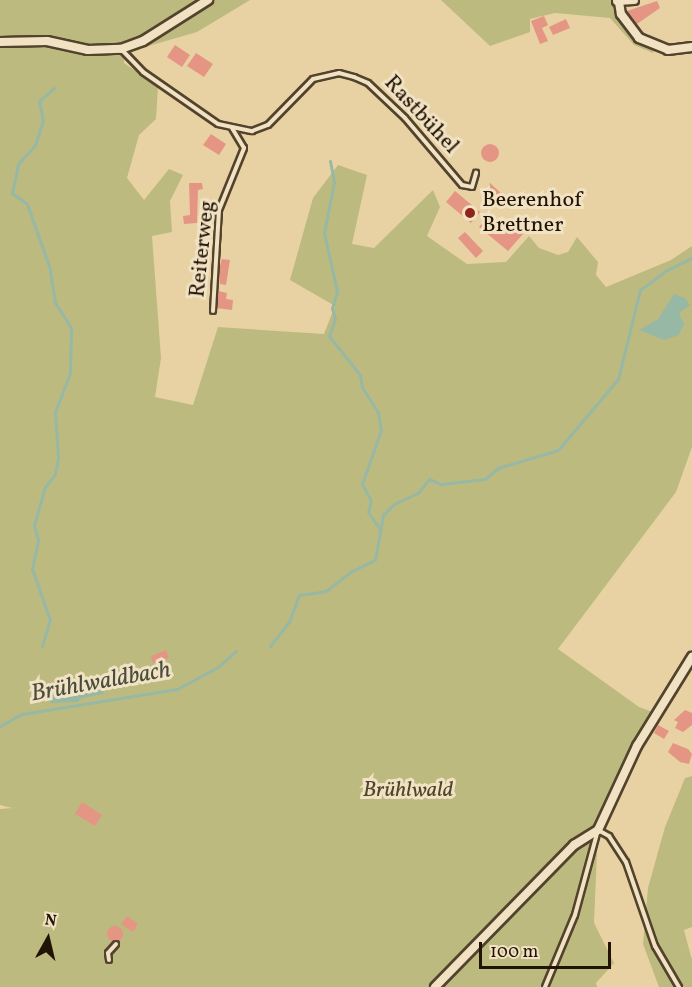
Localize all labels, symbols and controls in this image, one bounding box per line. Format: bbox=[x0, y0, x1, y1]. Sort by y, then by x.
street label: Rastbühel bbox=[378, 70, 464, 160]
place label: Beerenhof Brettner bbox=[482, 187, 582, 238]
street label: Reiterweg bbox=[185, 199, 221, 299]
marker: Beerenhof Brettner bbox=[463, 206, 477, 220]
water label: Brühlwaldbach bbox=[29, 657, 173, 709]
park label: Brühlwald bbox=[363, 778, 453, 804]
north arrow bbox=[18, 909, 78, 969]
text: N bbox=[43, 909, 58, 933]
scale bar bbox=[482, 930, 614, 968]
text: 100 m bbox=[490, 940, 539, 965]

